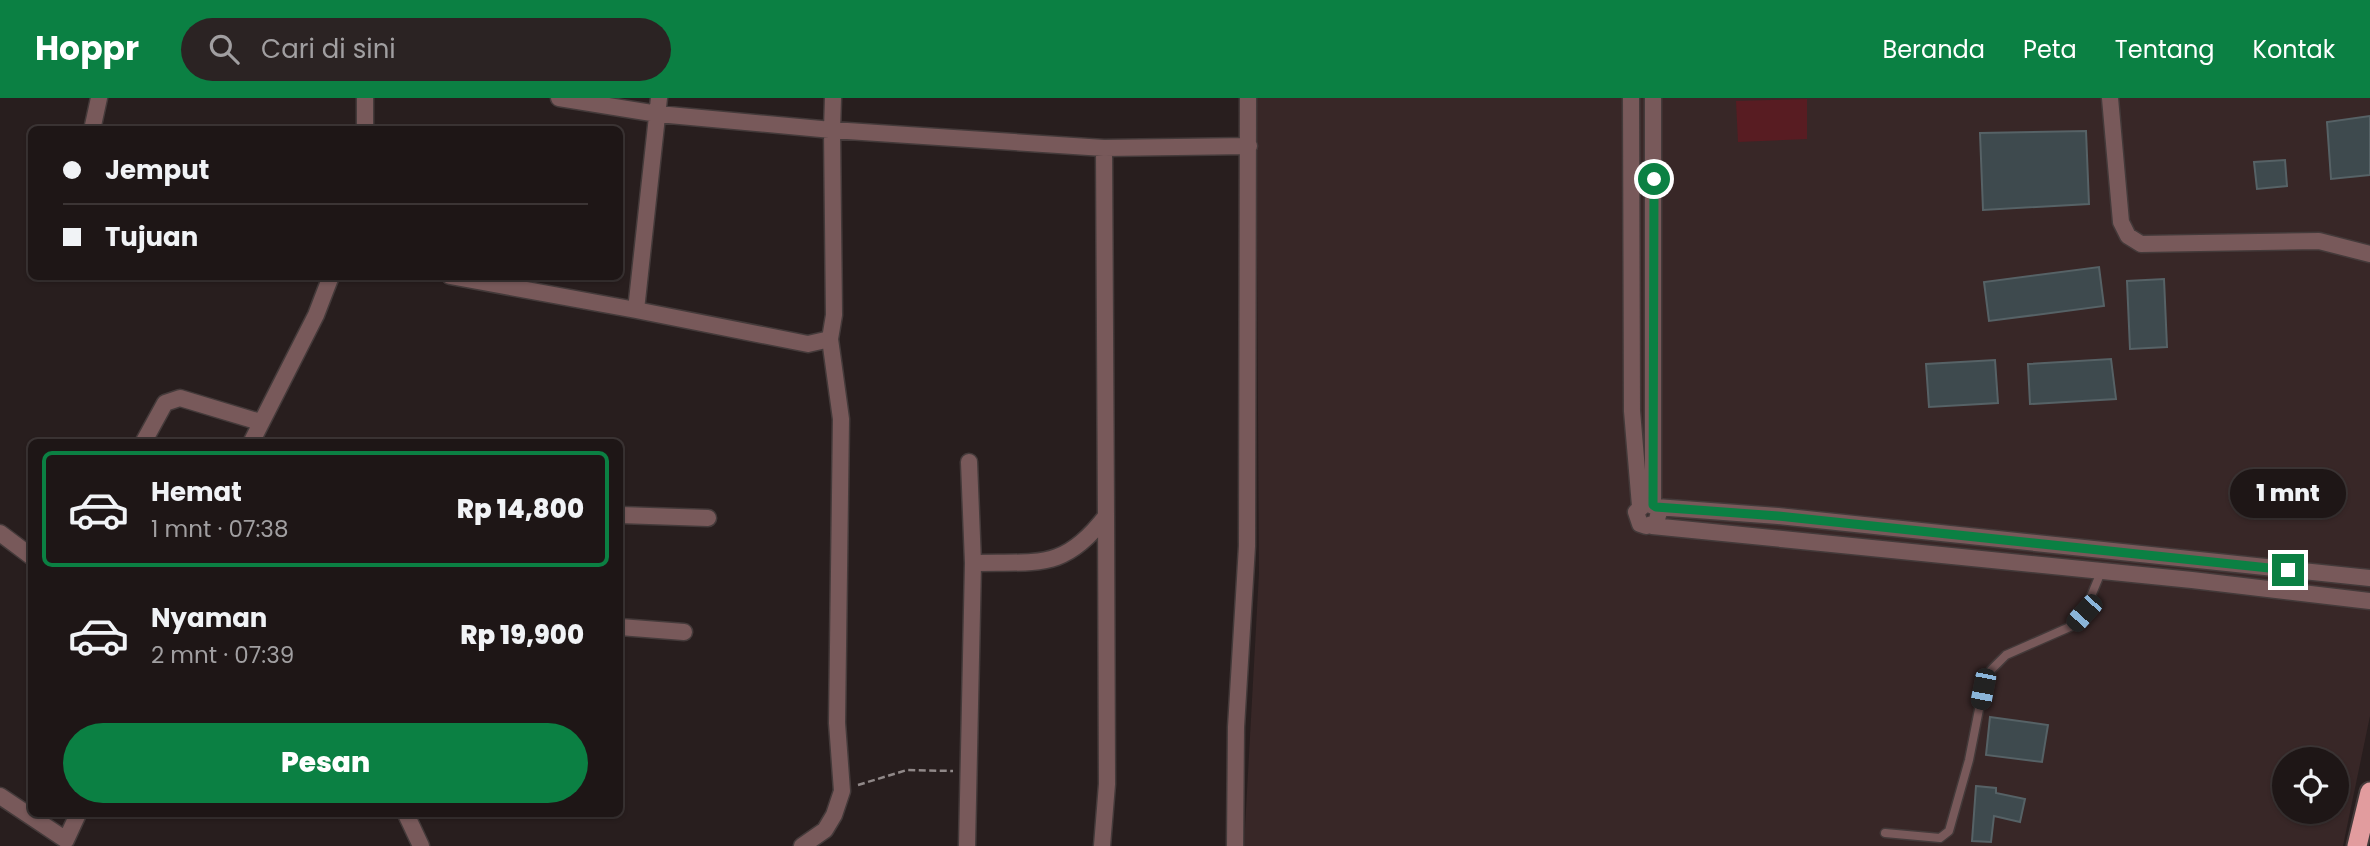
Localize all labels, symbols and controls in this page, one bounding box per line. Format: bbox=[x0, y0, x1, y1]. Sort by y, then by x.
search box bbox=[181, 18, 671, 81]
text: Hoppr bbox=[35, 25, 139, 72]
icon: search bbox=[205, 30, 243, 68]
text: Cari di sini bbox=[261, 31, 396, 67]
text: Beranda bbox=[1882, 33, 1985, 66]
text: Peta bbox=[2023, 33, 2077, 66]
text: Tentang bbox=[2115, 33, 2215, 66]
text: Kontak bbox=[2253, 33, 2335, 66]
text: Jemput bbox=[105, 152, 209, 188]
route start bbox=[1638, 163, 1670, 195]
text: Tujuan bbox=[105, 219, 198, 255]
callout: 1 mnt bbox=[2230, 468, 2346, 518]
text: Hemat bbox=[151, 474, 242, 510]
text: 1 mnt bbox=[2256, 477, 2320, 509]
icon: car bbox=[67, 478, 130, 541]
text: Rp 14,800 bbox=[457, 491, 584, 527]
text: 1 mnt · 07:38 bbox=[151, 513, 288, 545]
route end bbox=[2272, 554, 2304, 586]
car bbox=[2063, 590, 2106, 636]
text: Nyaman bbox=[151, 600, 267, 636]
icon: car bbox=[67, 604, 130, 667]
text: Rp 19,900 bbox=[460, 617, 584, 653]
text: 2 mnt · 07:39 bbox=[151, 639, 294, 671]
car bbox=[1969, 666, 1998, 712]
button: Pesan bbox=[63, 723, 588, 803]
map controls bbox=[2272, 747, 2349, 824]
button: locate bbox=[2272, 747, 2349, 824]

